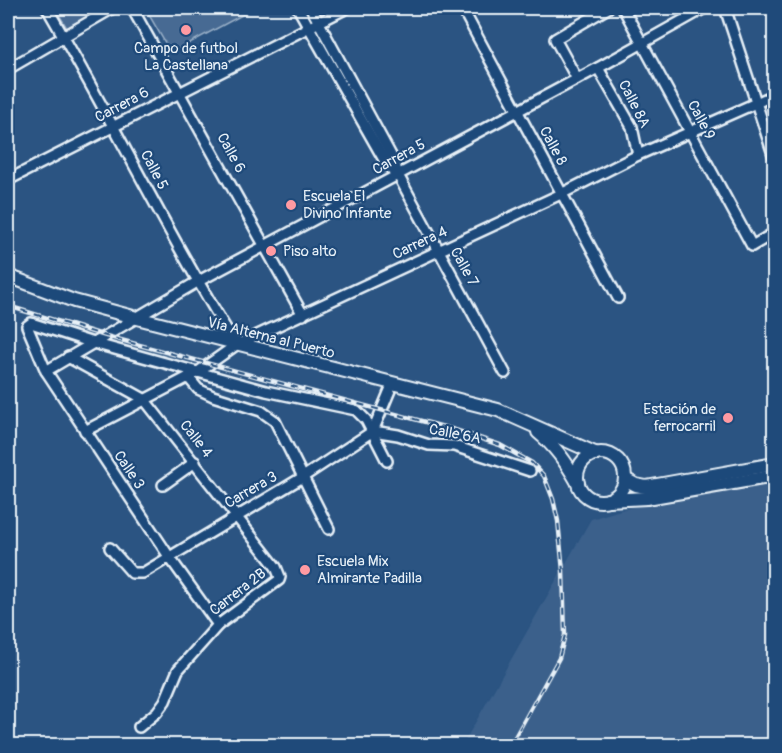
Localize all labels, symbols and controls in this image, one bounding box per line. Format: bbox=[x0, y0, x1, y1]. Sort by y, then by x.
marker: Campo de futbol La Castellana bbox=[179, 23, 193, 37]
place label: Campo de futbol La Castellana bbox=[134, 39, 238, 75]
street label: Calle 8A bbox=[614, 77, 654, 131]
street label: Carrera 6 bbox=[92, 83, 152, 127]
street label: Calle 9 bbox=[683, 97, 719, 143]
street label: Calle 8 bbox=[535, 123, 571, 169]
street label: Calle 6 bbox=[212, 130, 250, 176]
street label: Carrera 5 bbox=[369, 135, 429, 179]
street label: Calle 5 bbox=[136, 147, 172, 193]
place label: Escuela El Divino Infante bbox=[303, 187, 392, 223]
marker: Escuela El Divino Infante bbox=[284, 198, 298, 212]
street label: Carrera 4 bbox=[390, 222, 451, 264]
place label: Piso alto bbox=[283, 242, 337, 261]
marker: Piso alto bbox=[264, 244, 278, 258]
street label: Calle 7 bbox=[446, 244, 483, 290]
street label: Vía Alterna al Puerto bbox=[205, 313, 337, 363]
place label: Estación de ferrocarril bbox=[643, 400, 717, 436]
marker: Estación de ferrocarril bbox=[721, 411, 735, 425]
street label: Calle 4 bbox=[175, 416, 217, 462]
street label: Calle 6A bbox=[427, 420, 483, 448]
street label: Calle 3 bbox=[109, 447, 149, 493]
street label: Carrera 3 bbox=[221, 467, 281, 513]
place label: Escuela Mix Almirante Padilla bbox=[317, 552, 422, 588]
marker: Escuela Mix Almirante Padilla bbox=[298, 563, 312, 577]
street label: Carrera 2B bbox=[206, 564, 270, 620]

